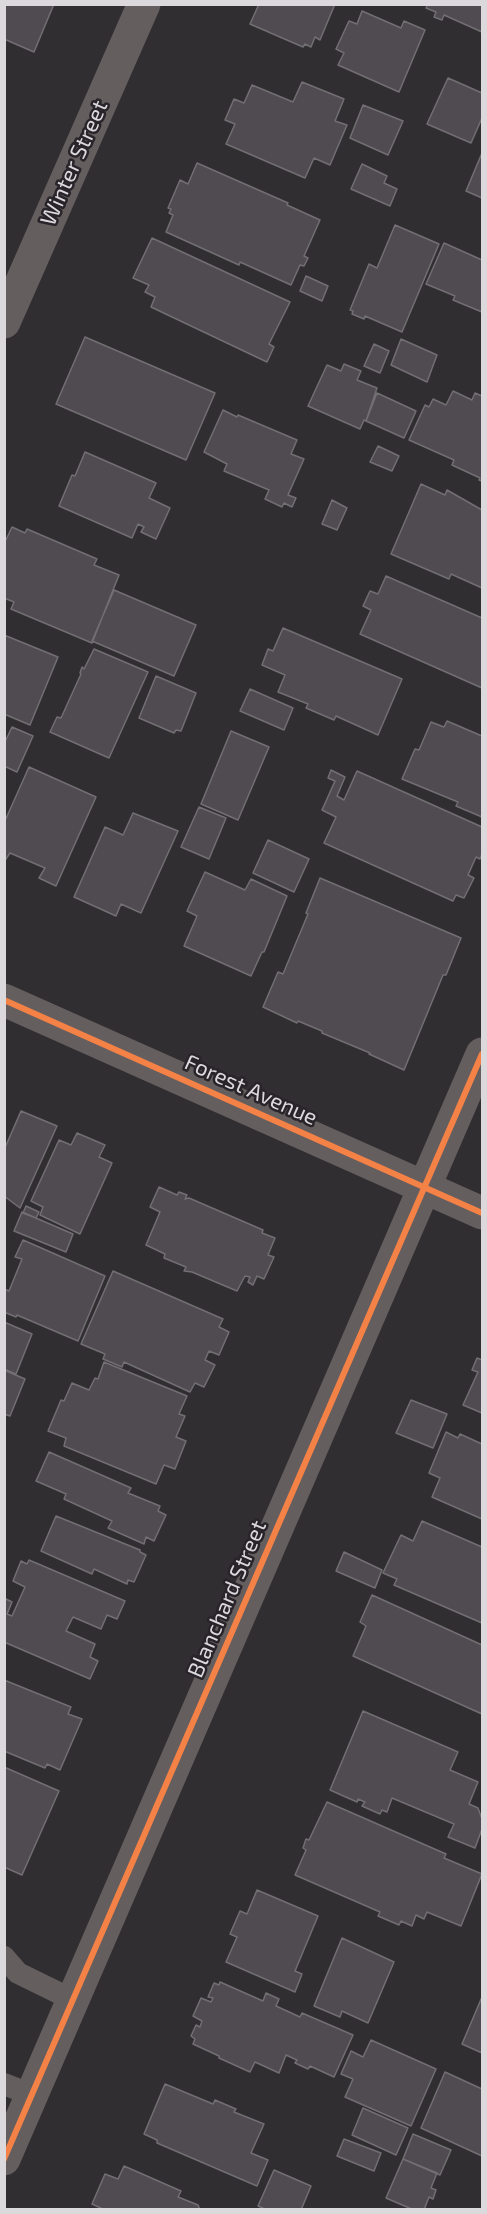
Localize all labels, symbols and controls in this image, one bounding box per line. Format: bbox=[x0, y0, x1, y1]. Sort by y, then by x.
street label: Winter Street bbox=[35, 96, 113, 230]
street label: Forest Avenue bbox=[181, 1049, 321, 1131]
street label: Blanchard Street bbox=[182, 1517, 272, 1681]

